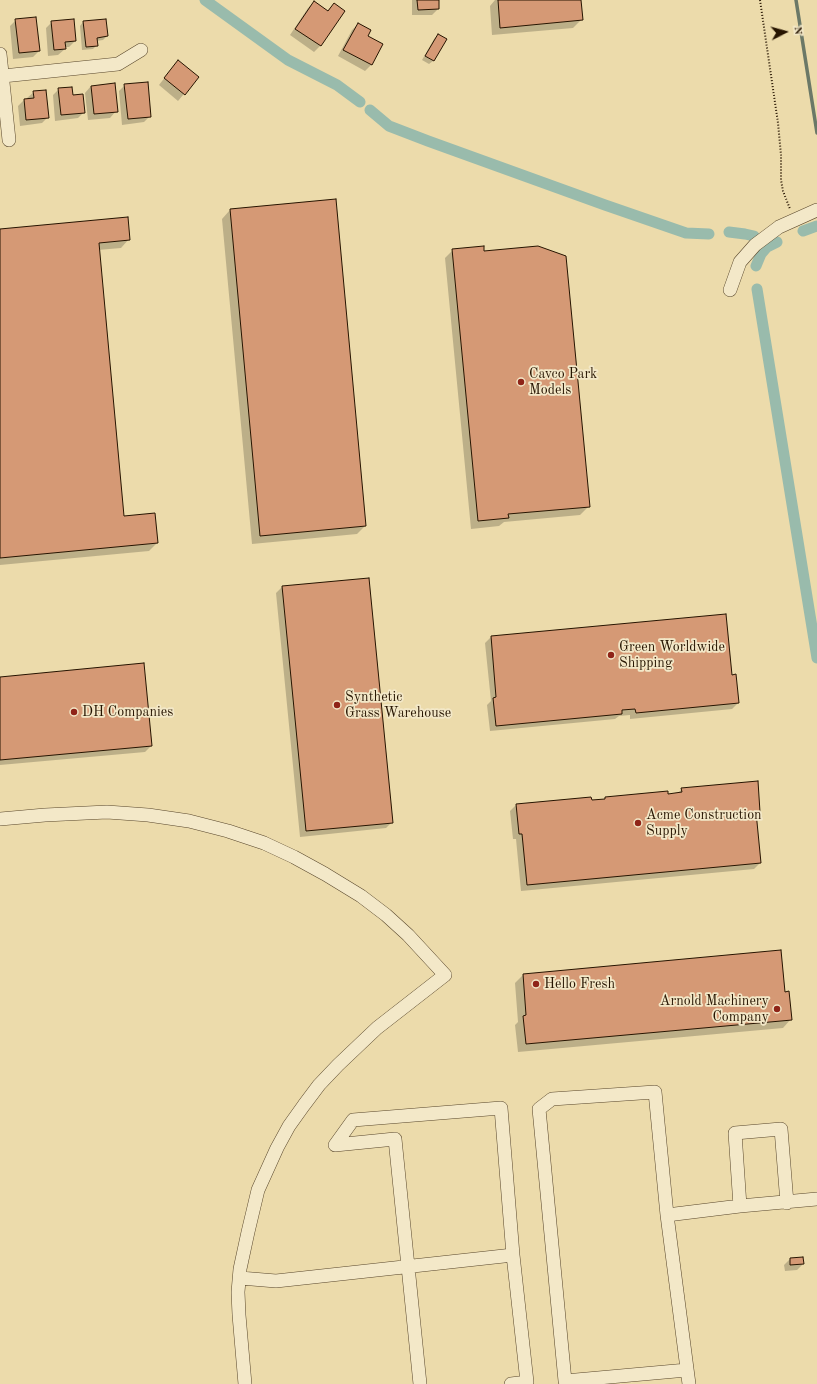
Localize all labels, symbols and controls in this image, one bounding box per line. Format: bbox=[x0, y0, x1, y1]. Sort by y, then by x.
north arrow bbox=[765, 12, 805, 52]
text: N bbox=[792, 26, 803, 35]
place label: Cavco Park Models bbox=[529, 366, 597, 398]
marker: Cavco Park Models bbox=[516, 377, 526, 387]
place label: Green Worldwide Shipping bbox=[619, 639, 725, 672]
marker: Green Worldwide Shipping bbox=[606, 650, 616, 660]
place label: Synthetic Grass Warehouse bbox=[345, 689, 451, 722]
marker: Synthetic Grass Warehouse bbox=[332, 700, 342, 710]
place label: DH Companies bbox=[82, 704, 173, 720]
marker: DH Companies bbox=[69, 707, 79, 717]
place label: Acme Construction Supply bbox=[646, 807, 762, 840]
marker: Acme Construction Supply bbox=[633, 818, 643, 828]
place label: Hello Fresh bbox=[544, 976, 615, 992]
marker: Hello Fresh bbox=[531, 979, 541, 989]
place label: Arnold Machinery Company bbox=[660, 993, 769, 1026]
marker: Arnold Machinery Company bbox=[772, 1004, 782, 1014]

